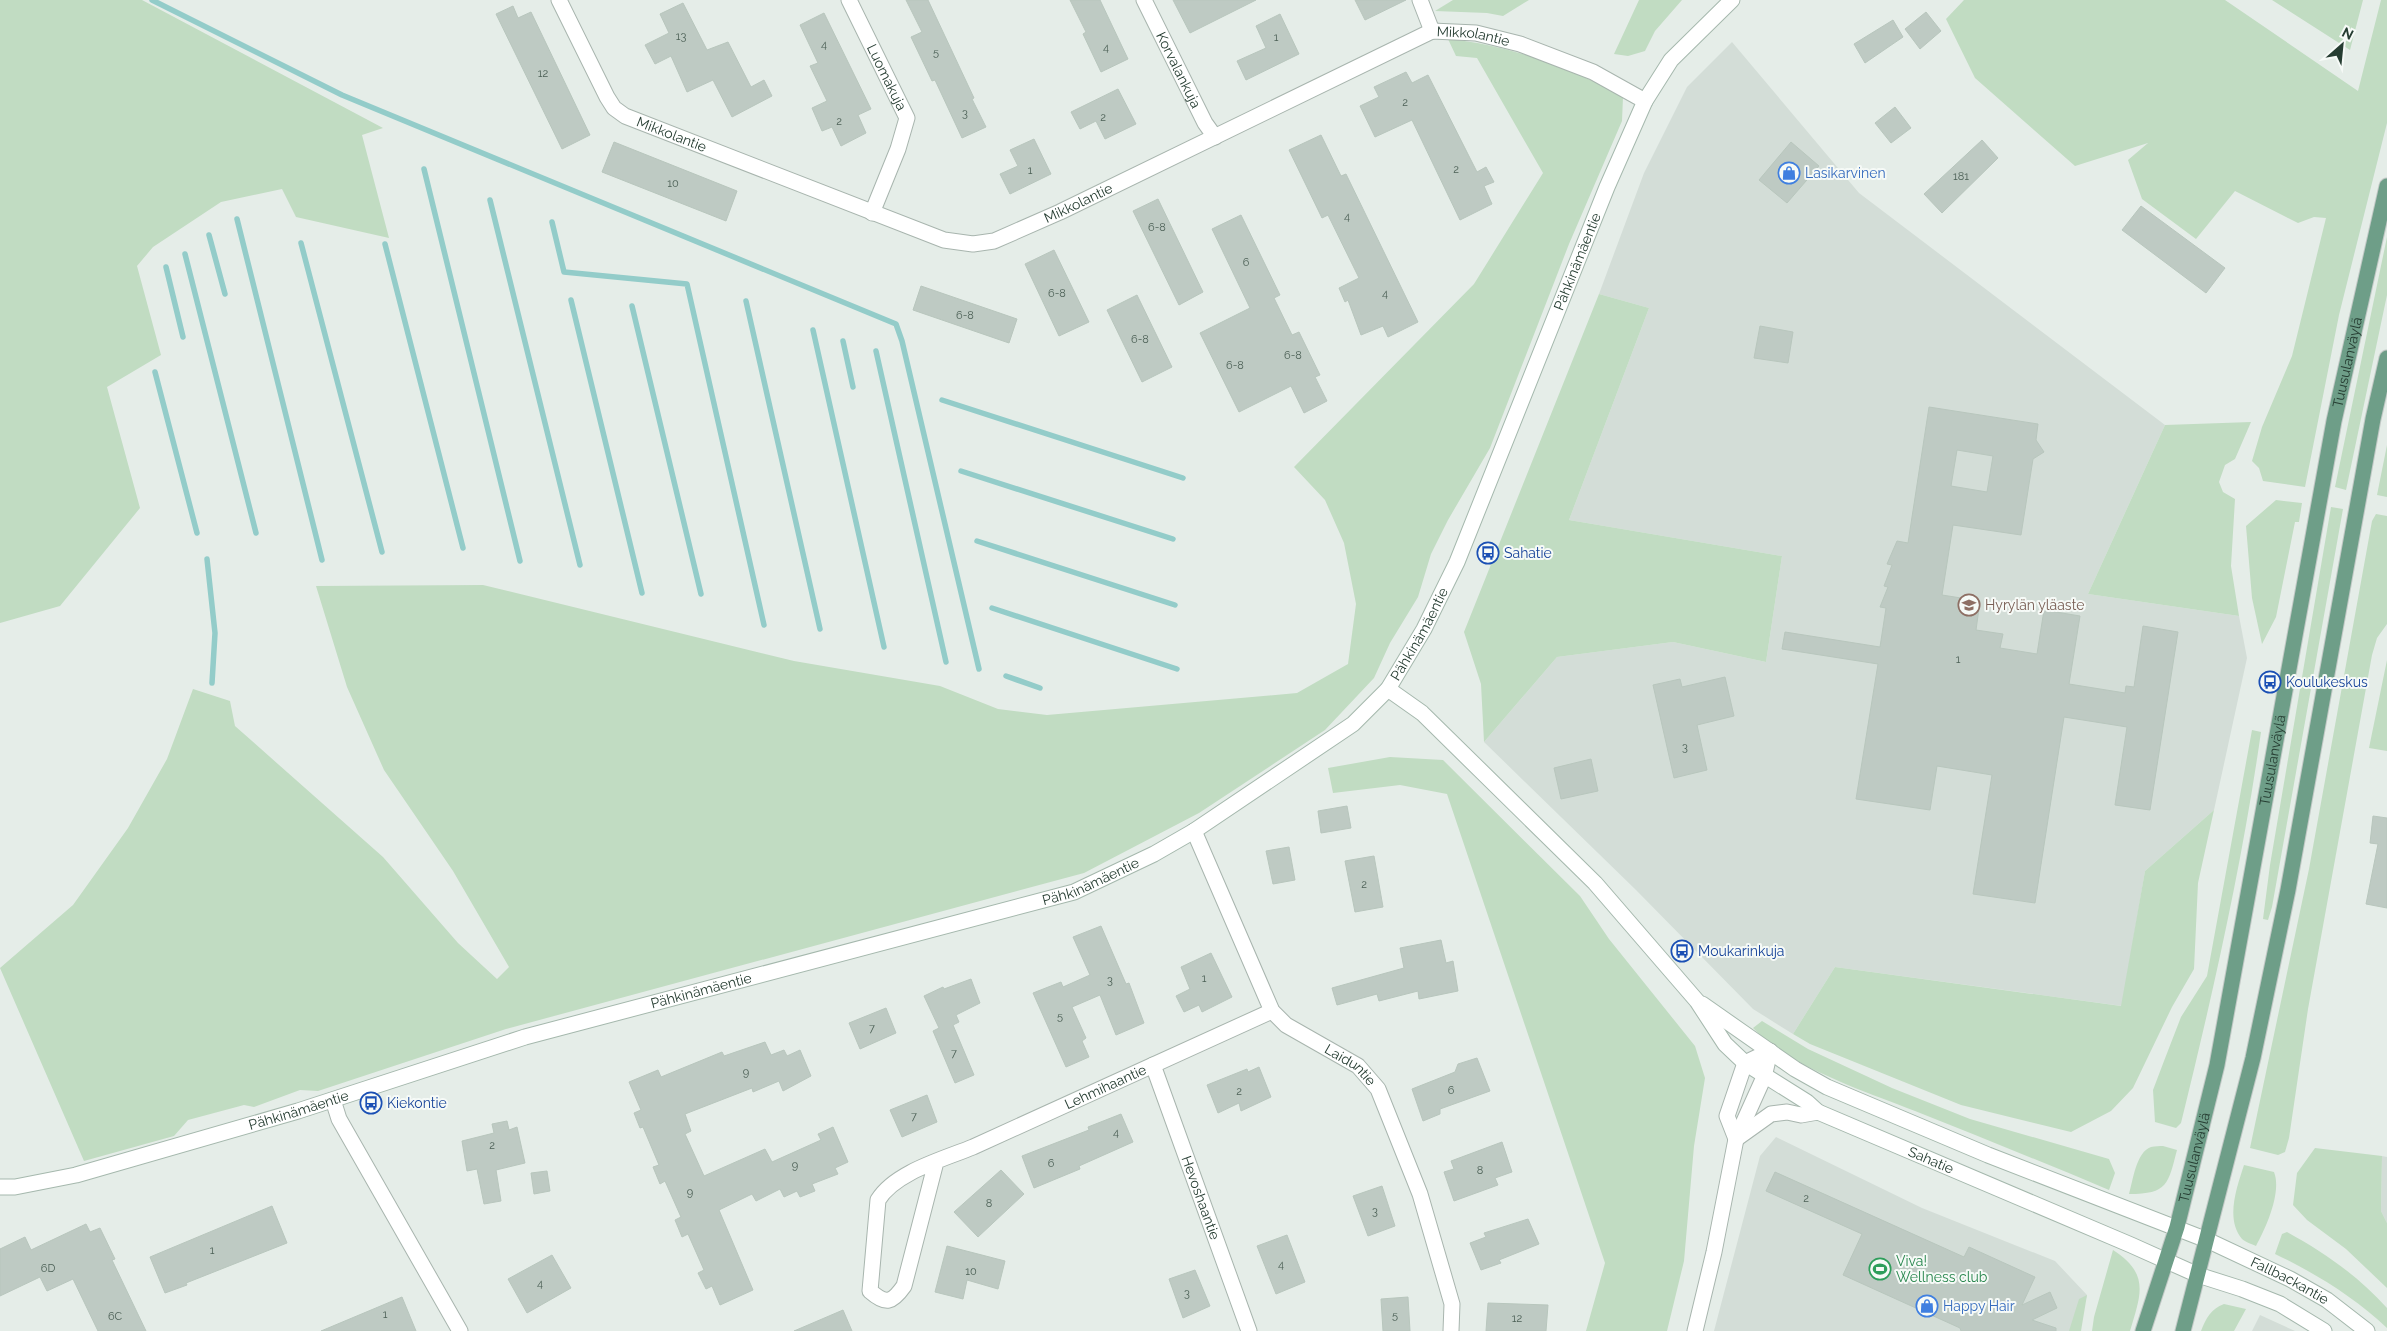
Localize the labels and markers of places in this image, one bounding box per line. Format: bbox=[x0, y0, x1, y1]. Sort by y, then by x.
shop icon: Lasikarvinen bbox=[1777, 161, 1801, 185]
place label: Lasikarvinen bbox=[1805, 165, 1886, 181]
bus stop icon: Sahatie bbox=[1476, 541, 1500, 565]
place label: Sahatie bbox=[1504, 545, 1552, 561]
school or university icon: Hyrylän yläaste bbox=[1957, 593, 1981, 617]
place label: Hyrylän yläaste bbox=[1985, 597, 2084, 613]
bus stop icon: Koulukeskus bbox=[2258, 670, 2282, 694]
place label: Koulukeskus bbox=[2286, 674, 2368, 690]
bus stop icon: Moukarinkuja bbox=[1670, 939, 1694, 963]
place label: Moukarinkuja bbox=[1698, 943, 1784, 959]
bus stop icon: Kiekontie bbox=[359, 1091, 383, 1115]
place label: Kiekontie bbox=[387, 1095, 447, 1111]
place label: Viva! Wellness club bbox=[1896, 1253, 1988, 1285]
sports icon: Viva! Wellness club bbox=[1868, 1257, 1892, 1281]
shop icon: Happy Hair bbox=[1915, 1294, 1939, 1318]
place label: Happy Hair bbox=[1943, 1298, 2015, 1314]

